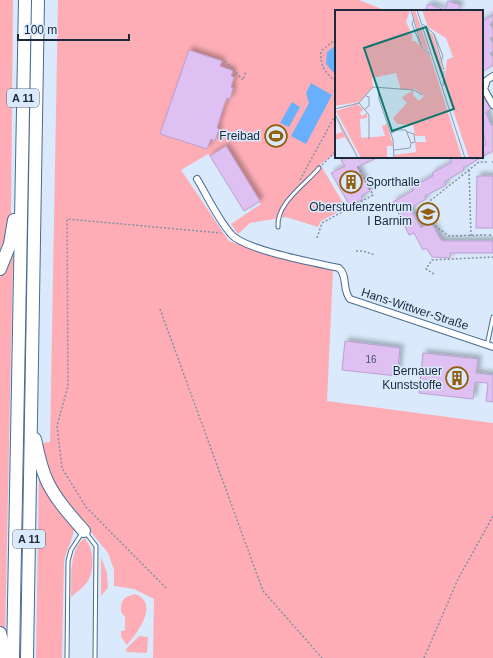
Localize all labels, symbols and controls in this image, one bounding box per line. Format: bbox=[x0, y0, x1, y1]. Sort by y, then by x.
inset map bbox=[335, 10, 483, 158]
scale bar bbox=[18, 16, 129, 42]
text: 100 m bbox=[24, 23, 57, 37]
road number: A 11 bbox=[7, 89, 39, 107]
sports icon: Freibad bbox=[263, 123, 289, 149]
place label: Freibad bbox=[219, 129, 260, 143]
building icon: Sporthalle bbox=[338, 169, 364, 195]
place label: Sporthalle bbox=[366, 175, 420, 189]
place label: Oberstufenzentrum I Barnim bbox=[309, 200, 412, 228]
school or university icon: Oberstufenzentrum I Barnim bbox=[415, 201, 441, 227]
street label: Hans-Wittwer-Straße bbox=[360, 285, 471, 333]
house number: 16 bbox=[365, 354, 377, 365]
place label: Bernauer Kunststoffe bbox=[382, 364, 442, 392]
building icon: Bernauer Kunststoffe bbox=[444, 365, 470, 391]
road number: A 11 bbox=[13, 530, 45, 548]

